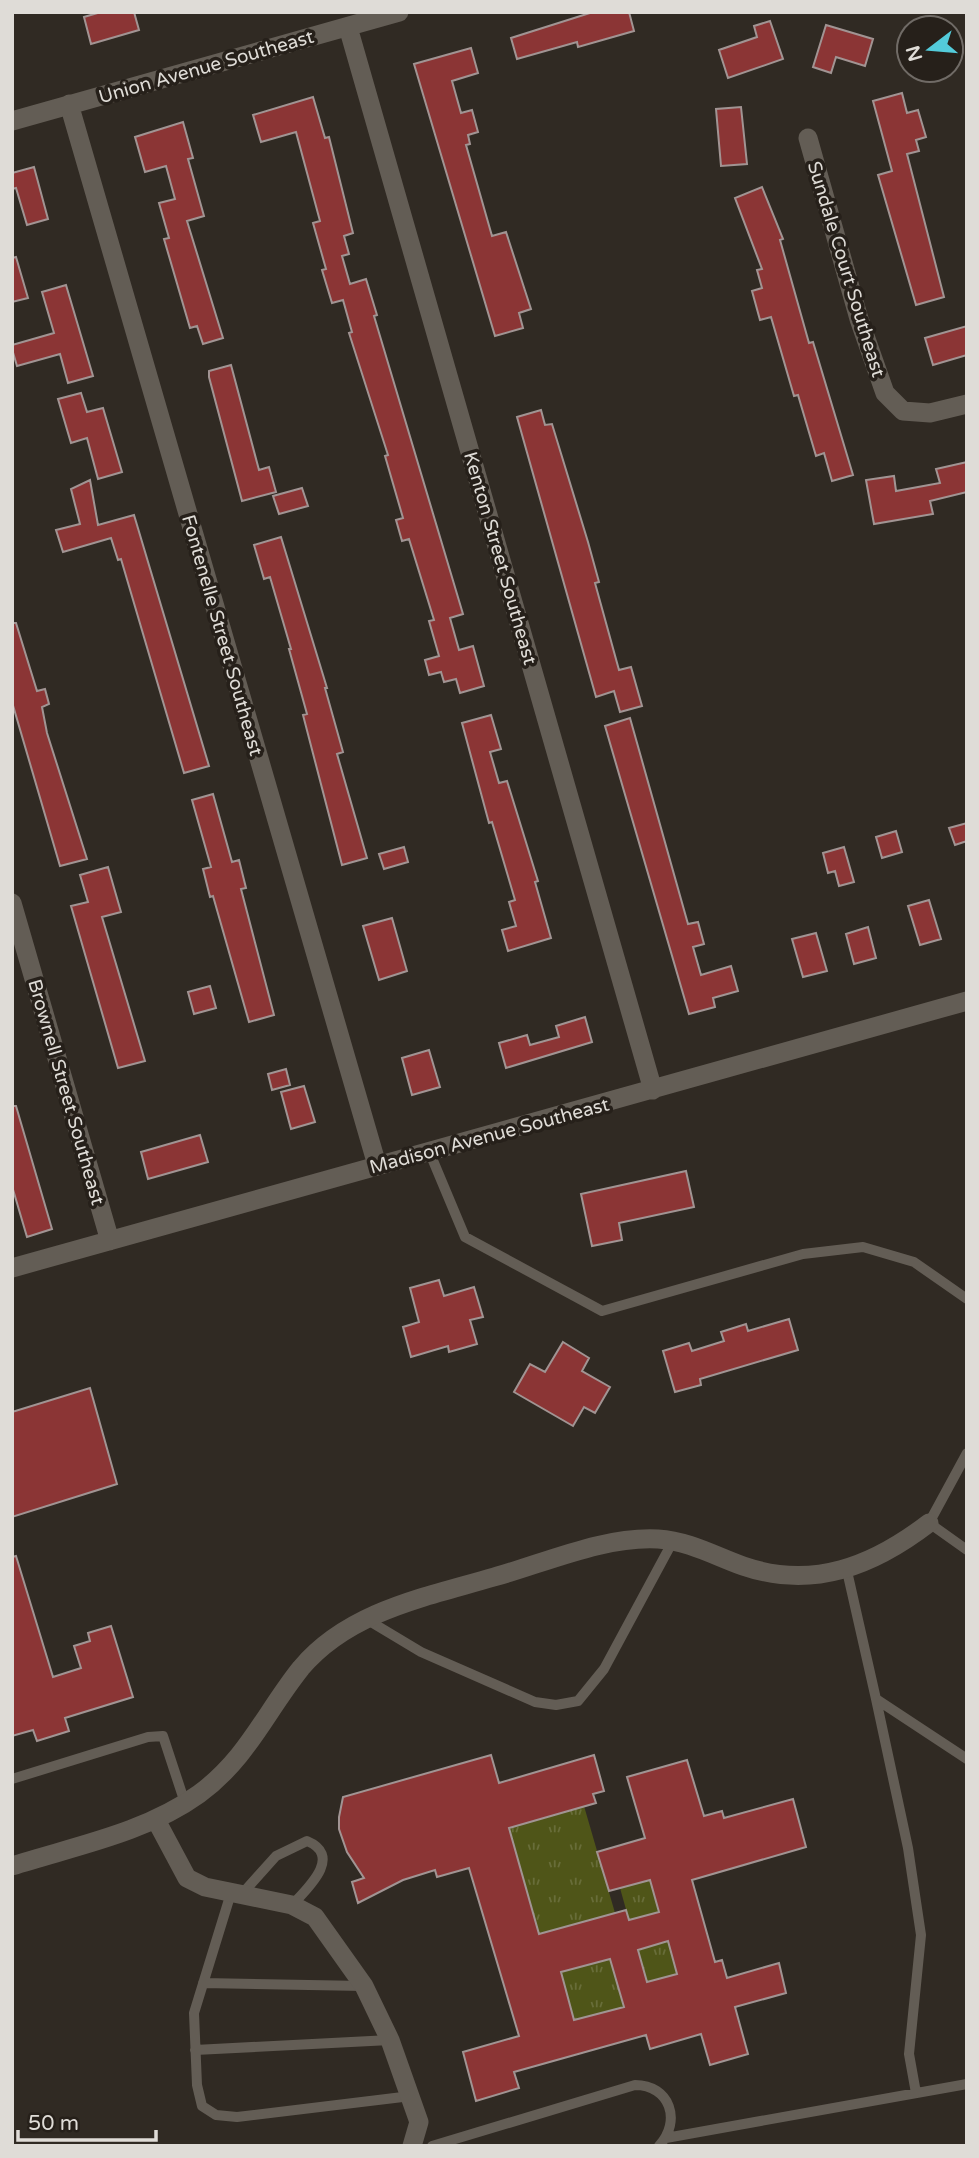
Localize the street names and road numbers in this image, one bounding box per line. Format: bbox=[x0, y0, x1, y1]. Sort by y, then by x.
street label: Union Avenue Southeast bbox=[96, 26, 316, 108]
street label: Sundale Court Southeast bbox=[803, 159, 889, 380]
street label: Kenton Street Southeast bbox=[459, 449, 541, 667]
street label: Fontenelle Street Southeast bbox=[177, 512, 267, 758]
street label: Brownell Street Southeast bbox=[23, 977, 109, 1208]
street label: Madison Avenue Southeast bbox=[367, 1093, 612, 1179]

